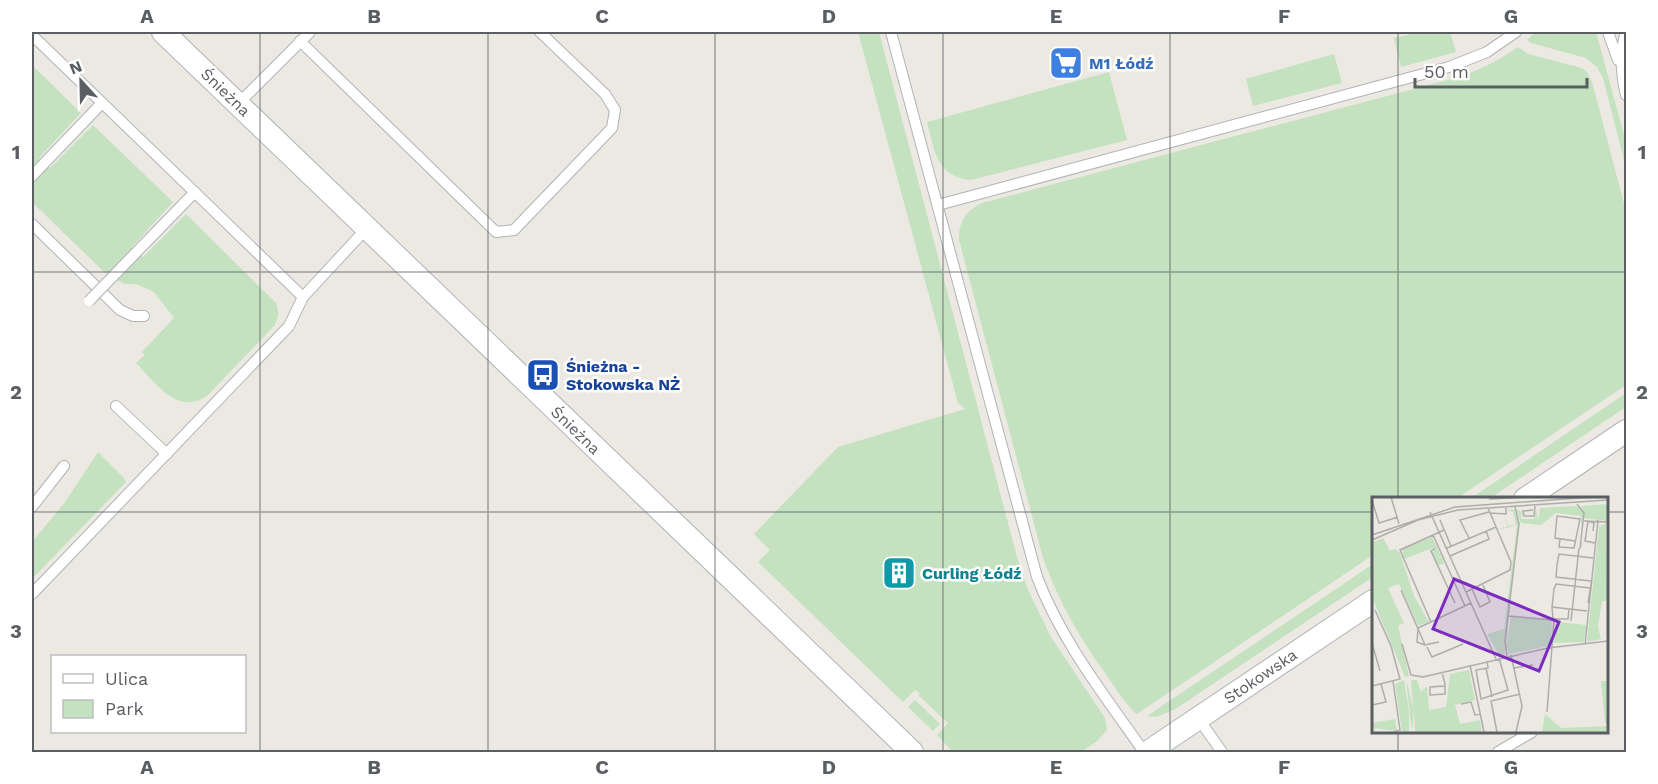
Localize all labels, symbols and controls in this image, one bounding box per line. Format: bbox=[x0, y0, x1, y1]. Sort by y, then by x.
text: A bbox=[140, 4, 154, 28]
text: B bbox=[367, 4, 381, 28]
text: C bbox=[595, 4, 609, 28]
text: D bbox=[822, 4, 836, 28]
text: E bbox=[1050, 4, 1062, 28]
text: F bbox=[1278, 4, 1290, 28]
text: G bbox=[1504, 4, 1518, 28]
supermarket icon: M1 Łódź bbox=[1048, 45, 1084, 81]
north arrow bbox=[51, 51, 111, 111]
scale bar bbox=[1415, 51, 1588, 89]
place label: M1 Łódź bbox=[1089, 54, 1154, 73]
text: N bbox=[67, 57, 85, 79]
text: 50 m bbox=[1424, 61, 1469, 82]
street label: Śnieżna bbox=[197, 64, 254, 120]
text: 1 bbox=[12, 140, 20, 164]
text: 1 bbox=[1638, 140, 1646, 164]
bus stop icon: Śnieżna - Stokowska NŻ bbox=[525, 357, 561, 393]
place label: Śnieżna - Stokowska NŻ bbox=[566, 357, 680, 394]
text: 2 bbox=[10, 380, 22, 404]
text: 2 bbox=[1636, 380, 1648, 404]
street label: Śnieżna bbox=[547, 402, 604, 458]
inset map bbox=[1372, 497, 1607, 733]
building icon: Curling Łódź bbox=[881, 555, 917, 591]
place label: Curling Łódź bbox=[922, 564, 1022, 583]
text: 3 bbox=[10, 619, 22, 643]
text: 3 bbox=[1636, 619, 1648, 643]
street label: Stokowska bbox=[1220, 645, 1301, 708]
legend bbox=[51, 655, 246, 733]
text: Ulica bbox=[105, 668, 148, 689]
text: Park bbox=[105, 698, 144, 719]
text: A bbox=[140, 755, 154, 779]
text: B bbox=[367, 755, 381, 779]
text: C bbox=[595, 755, 609, 779]
text: D bbox=[822, 755, 836, 779]
text: E bbox=[1050, 755, 1062, 779]
text: F bbox=[1278, 755, 1290, 779]
text: G bbox=[1504, 755, 1518, 779]

